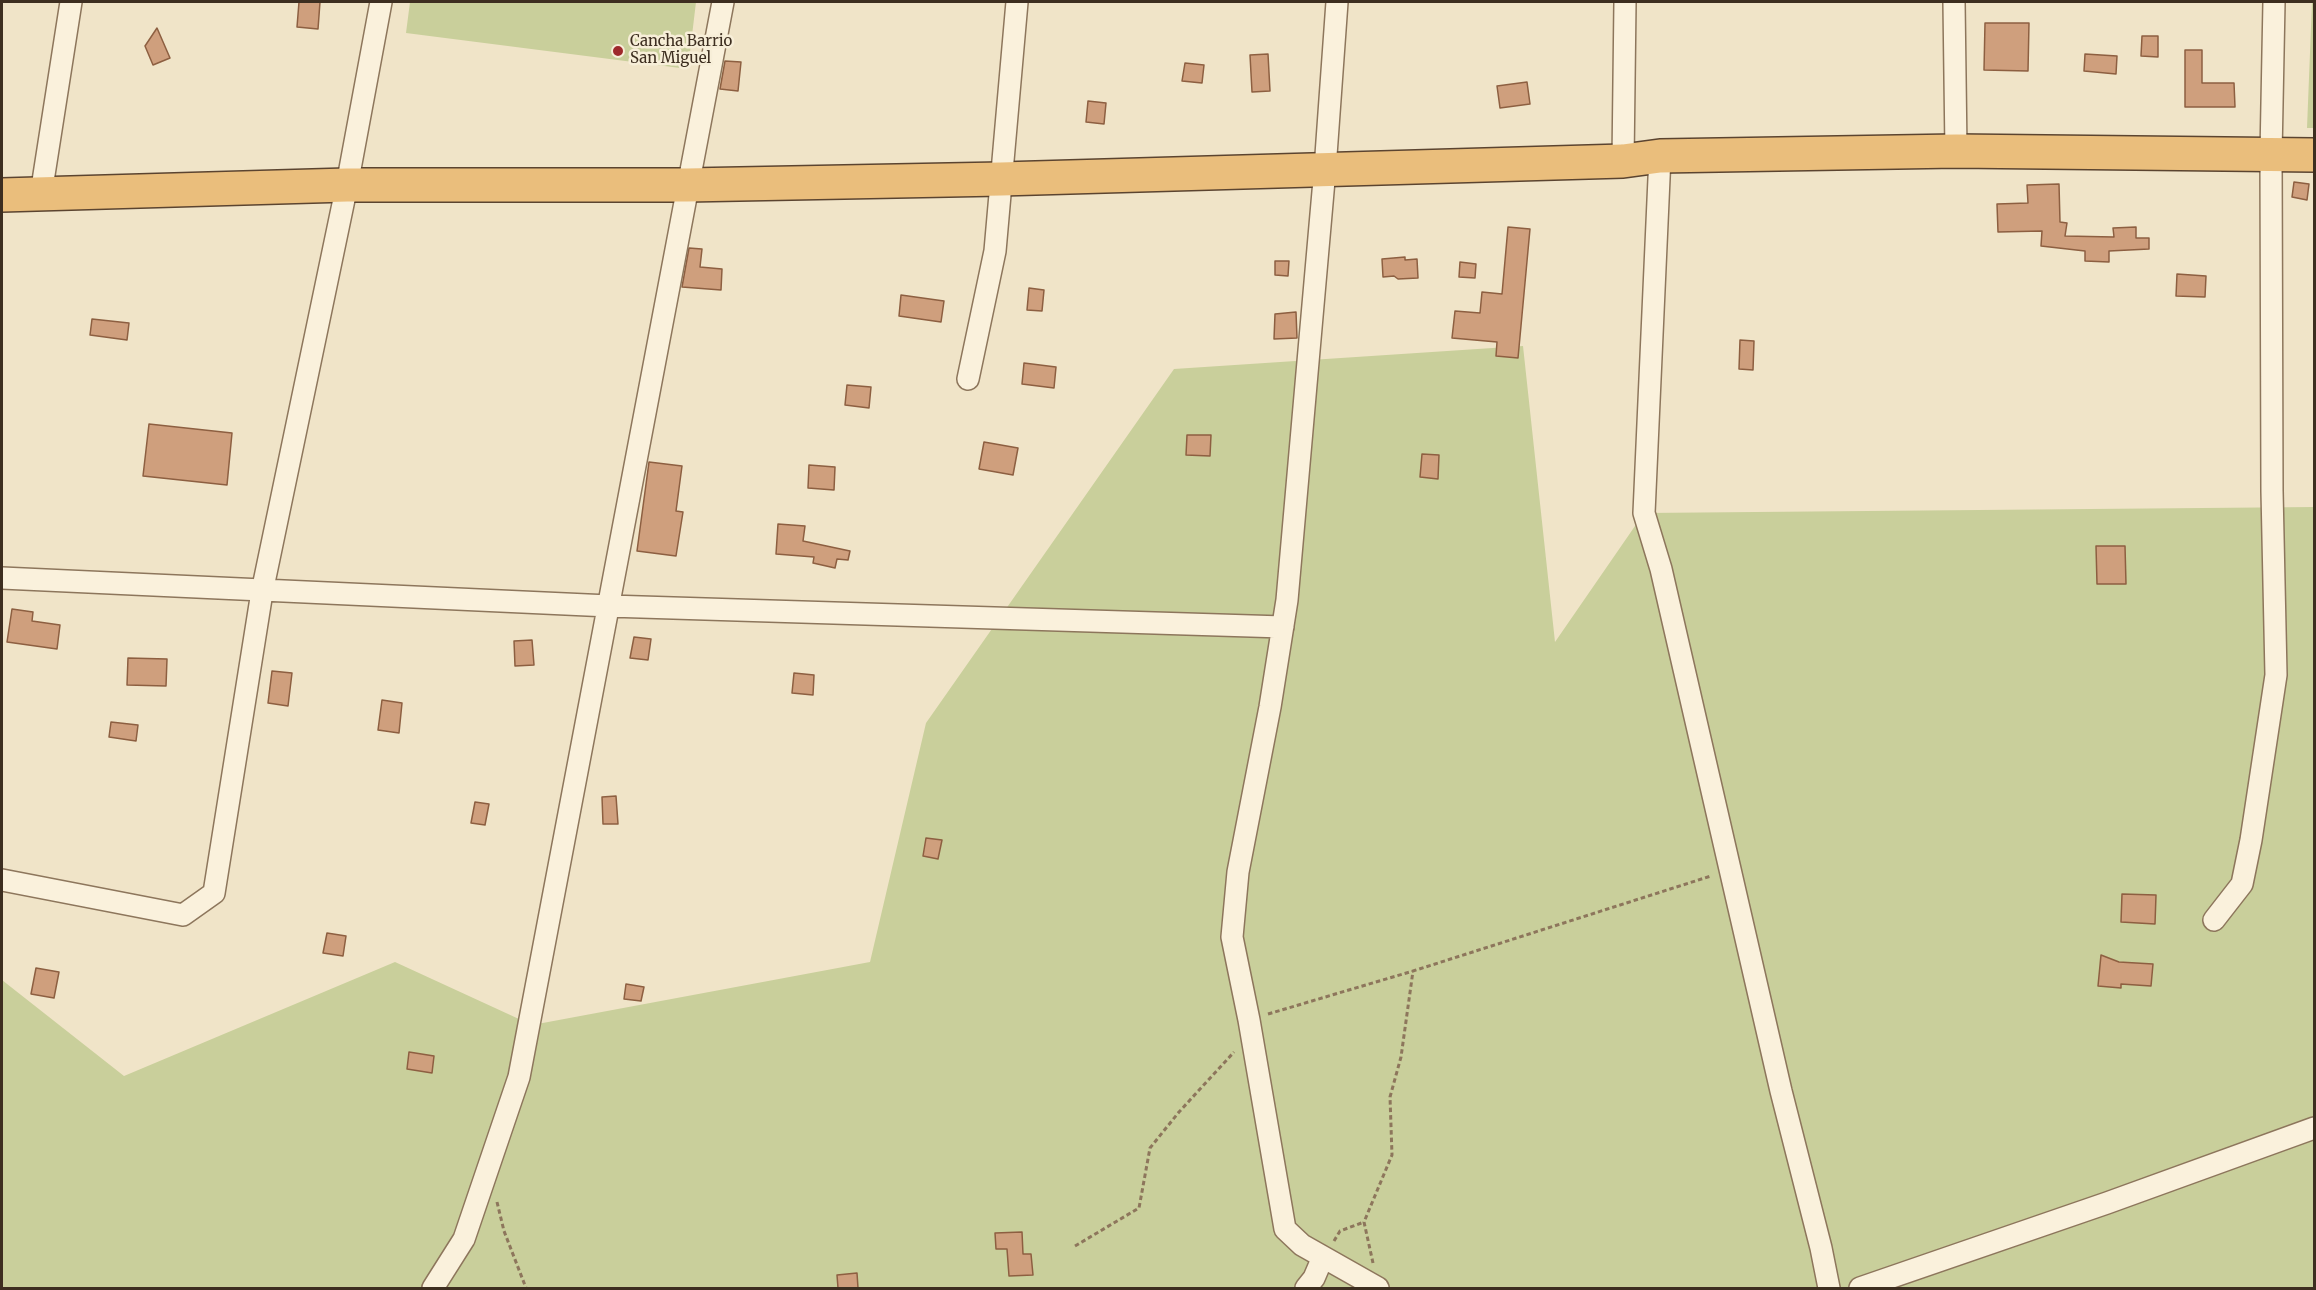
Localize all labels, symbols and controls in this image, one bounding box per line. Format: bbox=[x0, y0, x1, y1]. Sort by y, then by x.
place label: Cancha Barrio San Miguel bbox=[630, 33, 732, 68]
marker: Cancha Barrio San Miguel bbox=[611, 44, 625, 58]

